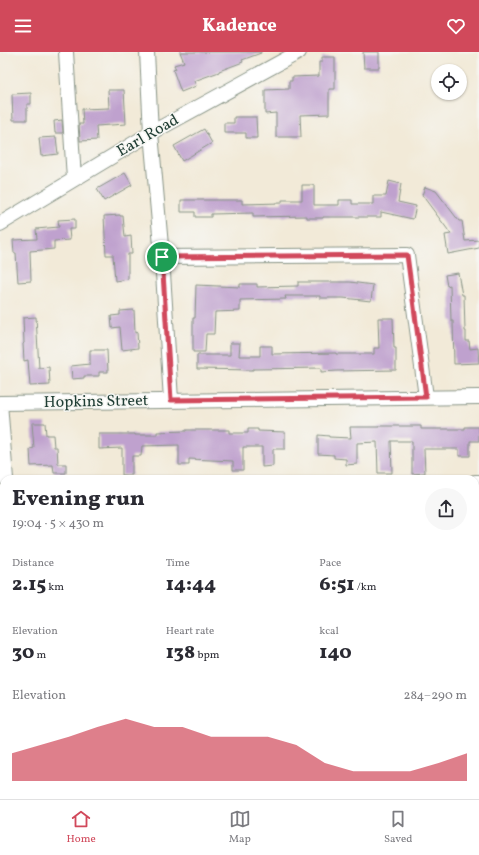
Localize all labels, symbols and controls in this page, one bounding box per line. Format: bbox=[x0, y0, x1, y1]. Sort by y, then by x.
text: Kadence bbox=[202, 14, 277, 39]
icon: menu bbox=[12, 15, 34, 37]
icon: heart bbox=[445, 15, 467, 37]
map controls bbox=[431, 64, 467, 100]
button: locate bbox=[431, 64, 467, 100]
street label: Earl Road bbox=[113, 109, 183, 163]
pin bbox=[145, 240, 179, 274]
icon: arrive bbox=[151, 246, 173, 268]
street label: Hopkins Street bbox=[43, 390, 149, 414]
text: Evening run bbox=[12, 484, 145, 515]
button: share bbox=[425, 488, 467, 530]
text: 19:04 · 5 × 430 m bbox=[12, 515, 104, 533]
text: Distance bbox=[12, 556, 54, 571]
text: Time bbox=[166, 556, 190, 571]
text: Pace bbox=[319, 556, 341, 571]
text: 2.15 bbox=[12, 571, 46, 599]
text: 14:44 bbox=[166, 571, 216, 599]
text: 6:51 bbox=[319, 571, 355, 599]
text: km bbox=[46, 580, 64, 595]
text: /km bbox=[355, 580, 376, 595]
text: Elevation bbox=[12, 624, 58, 639]
text: Heart rate bbox=[166, 624, 214, 639]
text: kcal bbox=[319, 624, 339, 639]
text: 30 bbox=[12, 639, 34, 667]
text: 138 bbox=[166, 639, 195, 667]
text: 140 bbox=[319, 639, 352, 667]
text: m bbox=[34, 648, 46, 663]
text: bpm bbox=[195, 648, 219, 663]
text: Elevation bbox=[12, 687, 66, 705]
text: 284–290 m bbox=[403, 687, 467, 705]
tab: Home bbox=[67, 808, 96, 847]
tab: Map bbox=[229, 808, 251, 847]
tab: Saved bbox=[384, 808, 412, 847]

